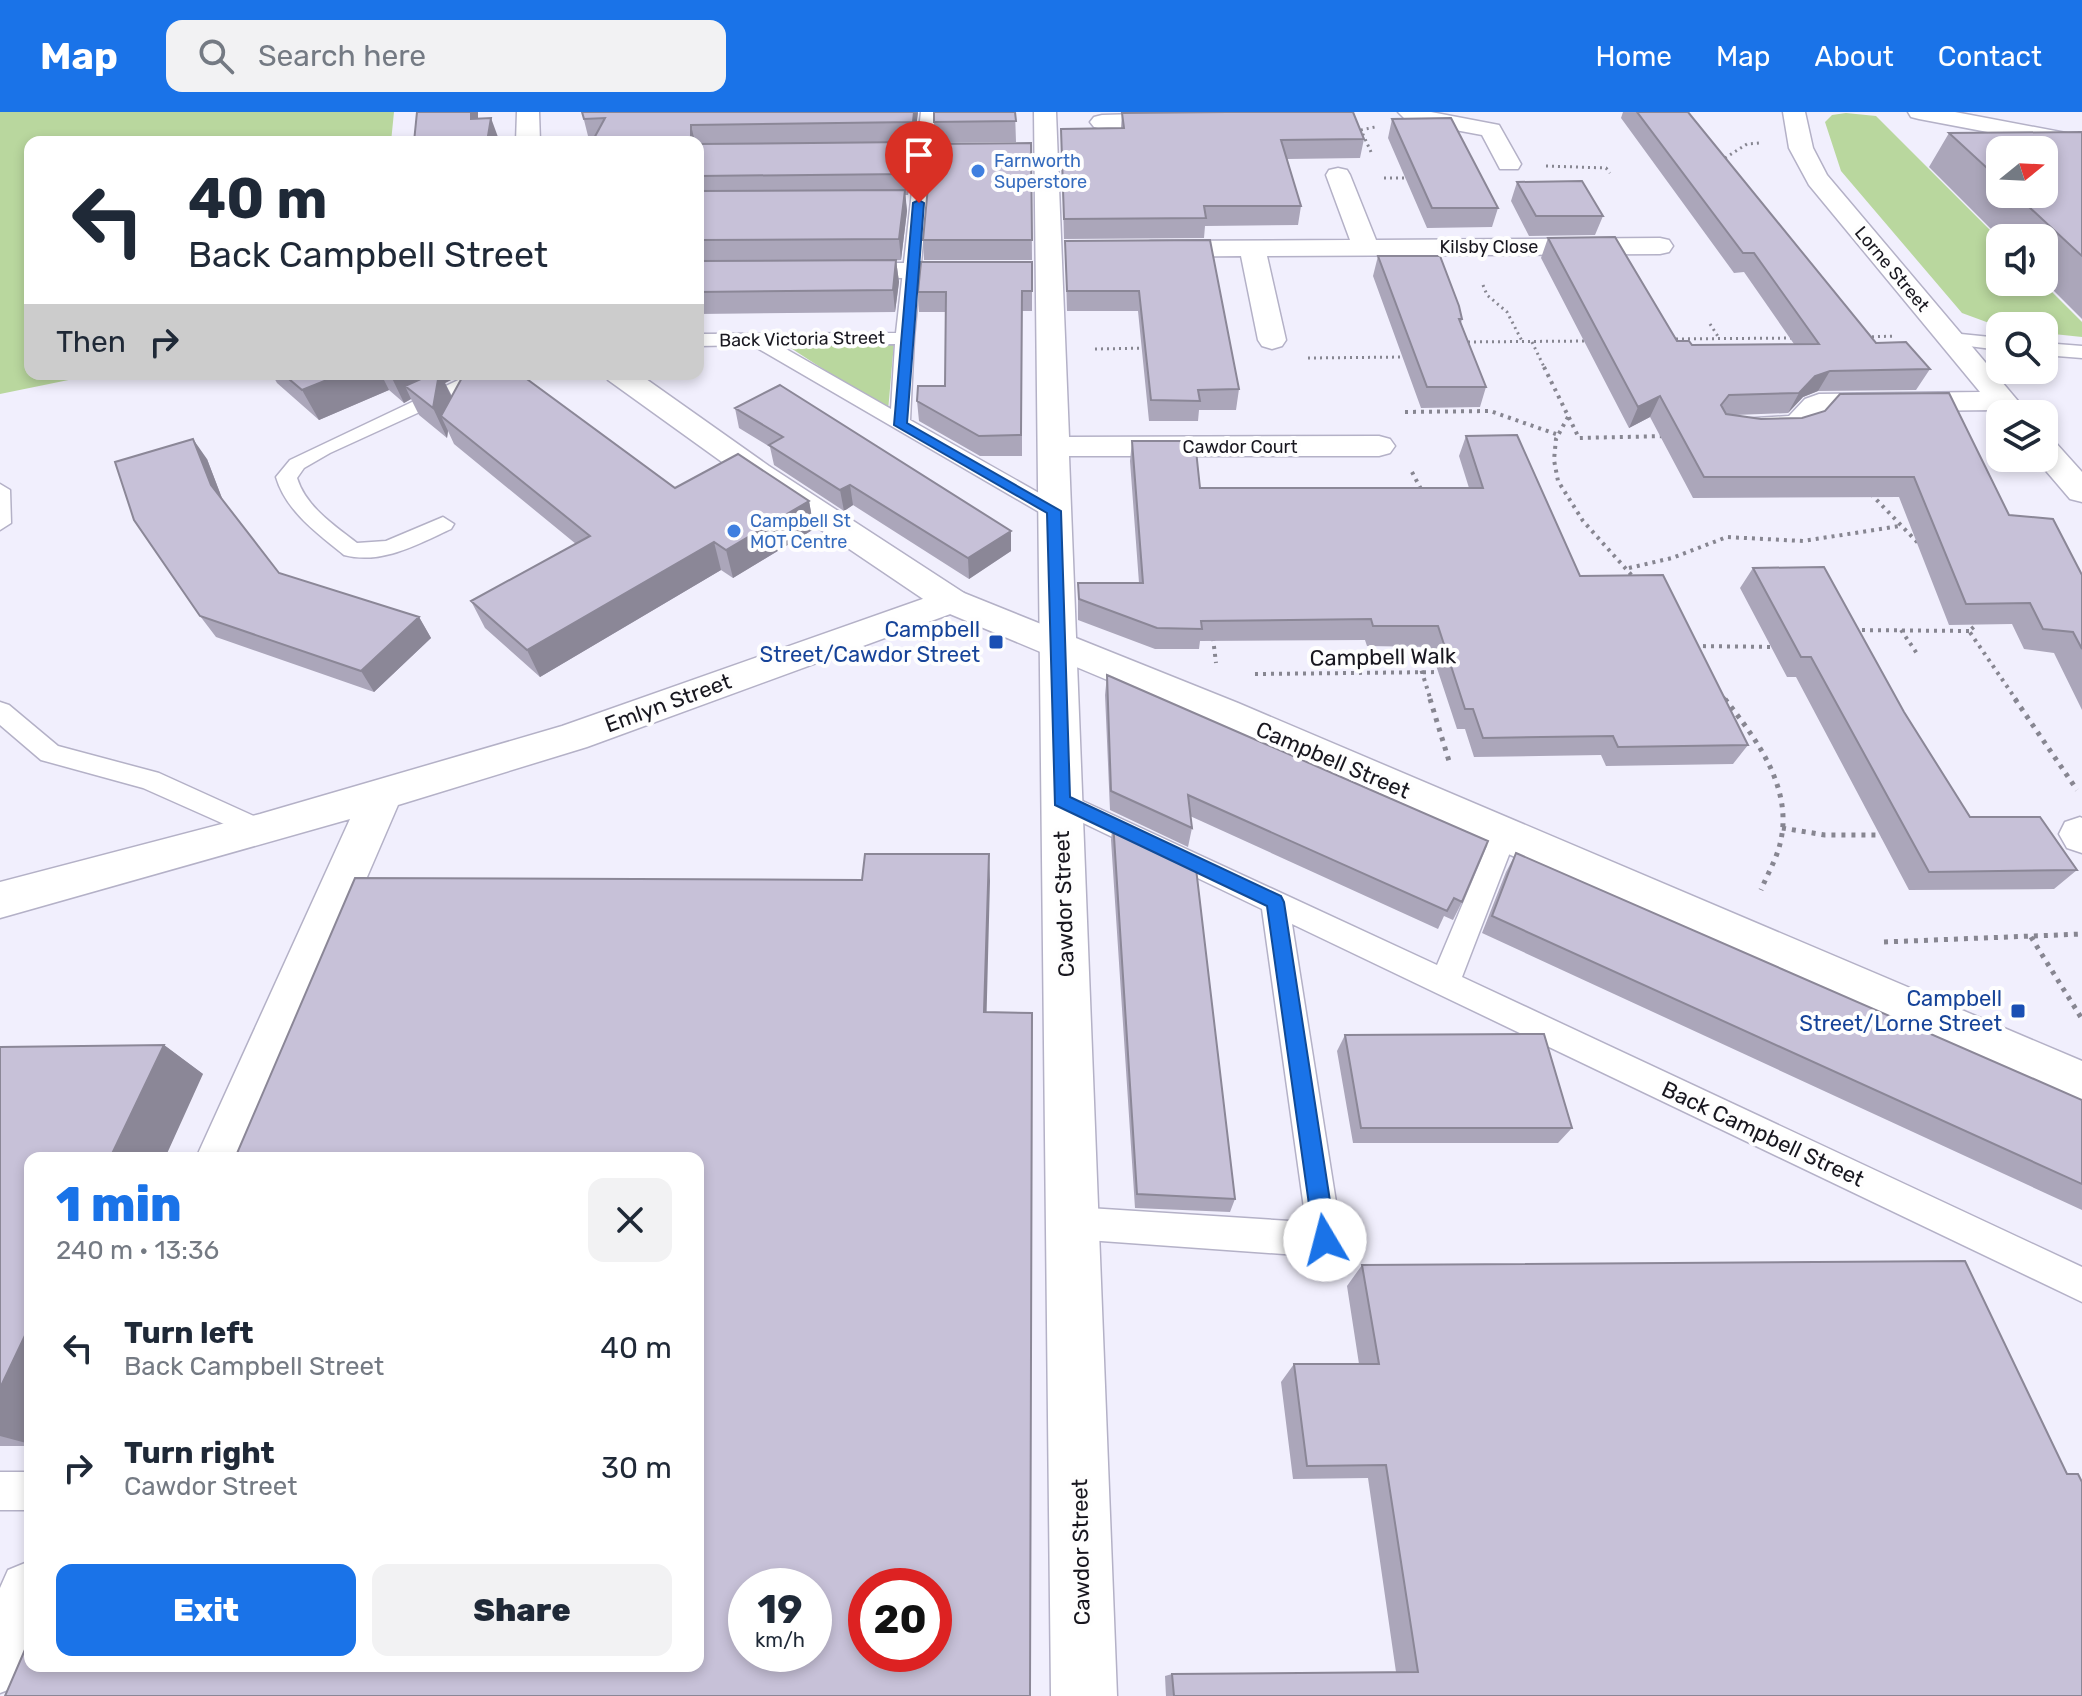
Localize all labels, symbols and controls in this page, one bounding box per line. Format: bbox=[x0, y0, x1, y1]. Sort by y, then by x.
search box bbox=[166, 20, 726, 92]
text: Map bbox=[40, 33, 118, 79]
icon: search bbox=[194, 34, 238, 78]
text: Search here bbox=[258, 38, 426, 74]
text: Home bbox=[1595, 40, 1672, 73]
text: Map bbox=[1716, 40, 1770, 73]
text: About bbox=[1814, 40, 1894, 73]
text: Contact bbox=[1938, 40, 2042, 73]
pin bbox=[885, 121, 953, 203]
icon: arrive bbox=[897, 133, 941, 177]
north arrow bbox=[1986, 136, 2058, 208]
map controls bbox=[1986, 136, 2058, 472]
place label: Farnworth Superstore bbox=[994, 150, 1087, 193]
marker: Farnworth Superstore bbox=[969, 162, 987, 180]
text: 40 m bbox=[188, 166, 328, 232]
icon: left bbox=[56, 168, 160, 272]
street label: Lorne Street bbox=[1850, 222, 1934, 316]
button: sound bbox=[1986, 224, 2058, 296]
text: Back Campbell Street bbox=[188, 233, 548, 276]
street label: Kilsby Close bbox=[1440, 236, 1538, 258]
button: search bbox=[1986, 312, 2058, 384]
icon: right bbox=[142, 320, 186, 364]
text: Then bbox=[56, 324, 126, 360]
street label: Back Victoria Street bbox=[719, 327, 885, 351]
button: layers bbox=[1986, 400, 2058, 472]
street label: Cawdor Court bbox=[1183, 436, 1298, 458]
place label: Campbell St MOT Centre bbox=[750, 510, 851, 553]
marker: Campbell St MOT Centre bbox=[725, 522, 743, 540]
place label: Campbell Street/Cawdor Street bbox=[760, 616, 980, 668]
marker: Campbell Street/Cawdor Street bbox=[987, 633, 1005, 651]
street label: Campbell Walk bbox=[1309, 642, 1457, 672]
street label: Emlyn Street bbox=[601, 667, 735, 738]
street label: Campbell Street bbox=[1252, 715, 1414, 805]
street label: Cawdor Street bbox=[1048, 830, 1080, 978]
place label: Campbell Street/Lorne Street bbox=[1799, 985, 2002, 1037]
marker: Campbell Street/Lorne Street bbox=[2009, 1002, 2027, 1020]
street label: Back Campbell Street bbox=[1658, 1075, 1869, 1193]
text: 1 min bbox=[56, 1176, 182, 1233]
button: close bbox=[588, 1178, 672, 1262]
position arrow bbox=[1283, 1198, 1367, 1282]
text: 240 m · 13:36 bbox=[56, 1235, 219, 1266]
text: Turn left bbox=[124, 1315, 254, 1351]
icon: left bbox=[56, 1326, 100, 1370]
text: 40 m bbox=[600, 1330, 672, 1366]
text: Back Campbell Street bbox=[124, 1351, 384, 1382]
text: Turn right bbox=[124, 1435, 275, 1471]
icon: right bbox=[56, 1446, 100, 1490]
text: 30 m bbox=[601, 1450, 672, 1486]
text: Cawdor Street bbox=[124, 1471, 297, 1502]
street label: Cawdor Street bbox=[1066, 1478, 1096, 1626]
button: Exit bbox=[56, 1564, 356, 1656]
button: Share bbox=[372, 1564, 672, 1656]
speed limit sign: 20 bbox=[848, 1568, 952, 1672]
text: 19 bbox=[757, 1586, 803, 1633]
text: km/h bbox=[755, 1628, 805, 1652]

